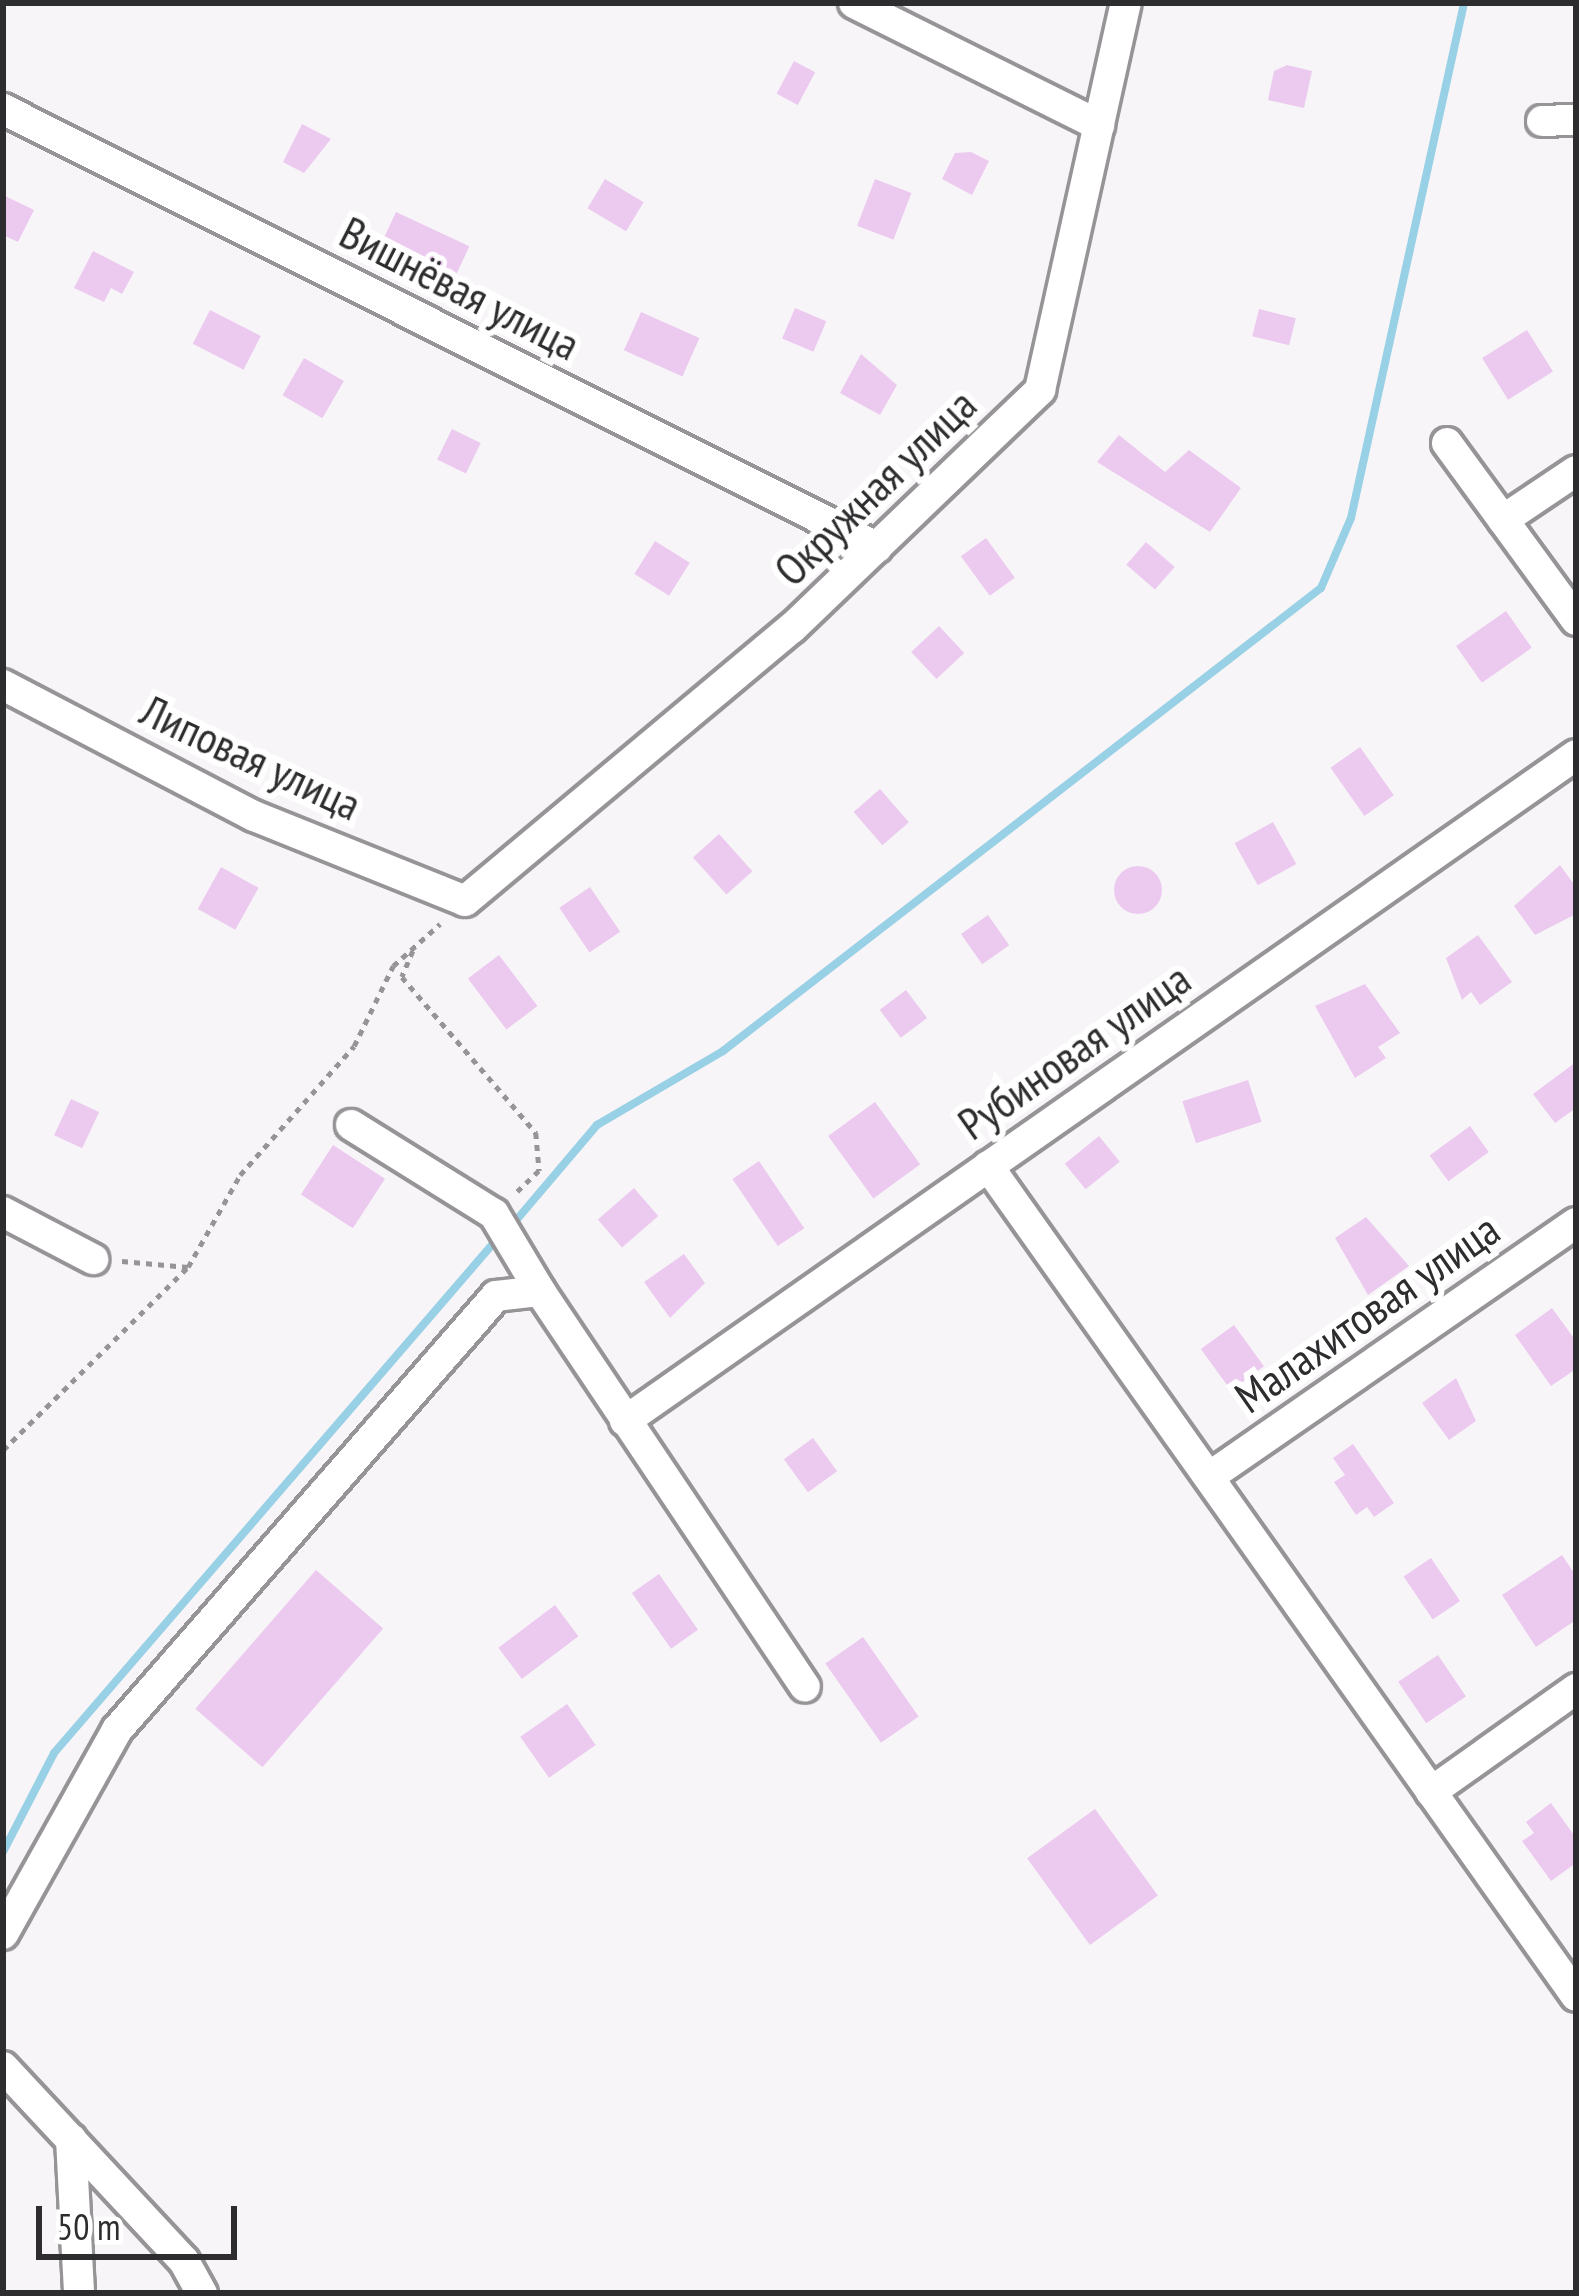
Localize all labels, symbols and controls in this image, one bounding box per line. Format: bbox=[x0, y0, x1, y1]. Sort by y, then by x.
street label: Вишнёвая улица bbox=[331, 205, 589, 371]
street label: Окружная улица bbox=[763, 378, 987, 596]
street label: Липовая улица bbox=[132, 683, 370, 831]
street label: Рубиновая улица bbox=[948, 951, 1200, 1151]
street label: Малахитовая улица bbox=[1225, 1202, 1509, 1424]
scale bar bbox=[42, 2182, 243, 2256]
text: 50 m bbox=[57, 2203, 120, 2250]

